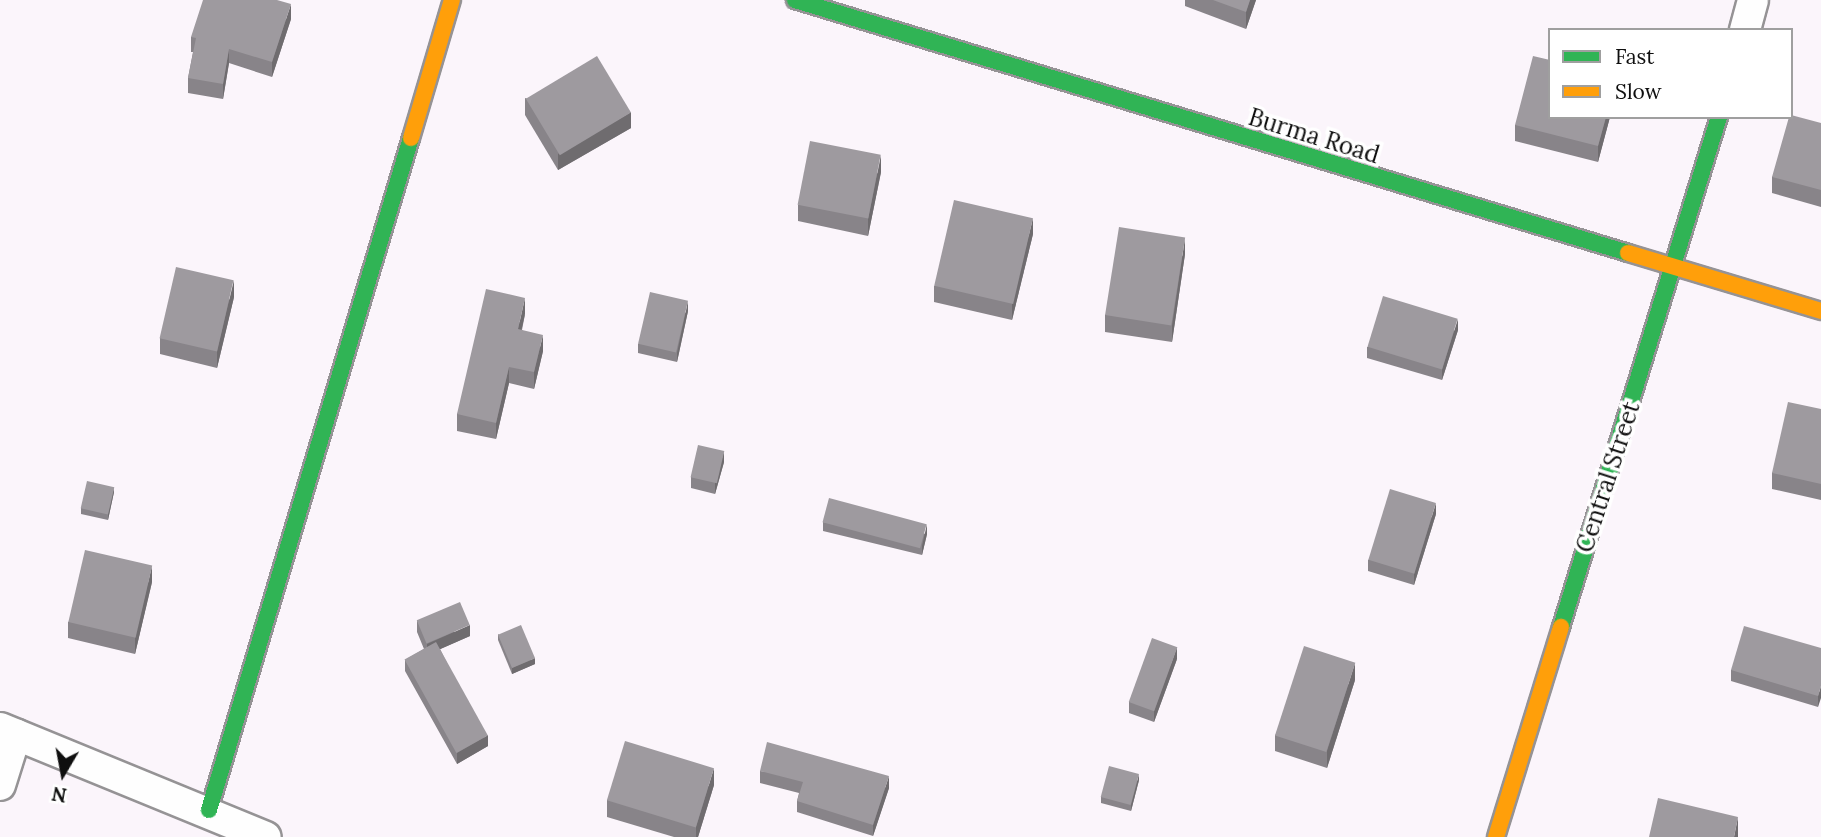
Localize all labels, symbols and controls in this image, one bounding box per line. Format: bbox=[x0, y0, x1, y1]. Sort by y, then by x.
legend bbox=[1548, 28, 1793, 119]
text: Fast bbox=[1615, 43, 1654, 70]
text: Slow bbox=[1615, 78, 1662, 105]
street label: Burma Road bbox=[1245, 102, 1383, 170]
street label: Central Street bbox=[1570, 398, 1646, 556]
north arrow bbox=[28, 739, 98, 809]
text: N bbox=[50, 782, 69, 808]

